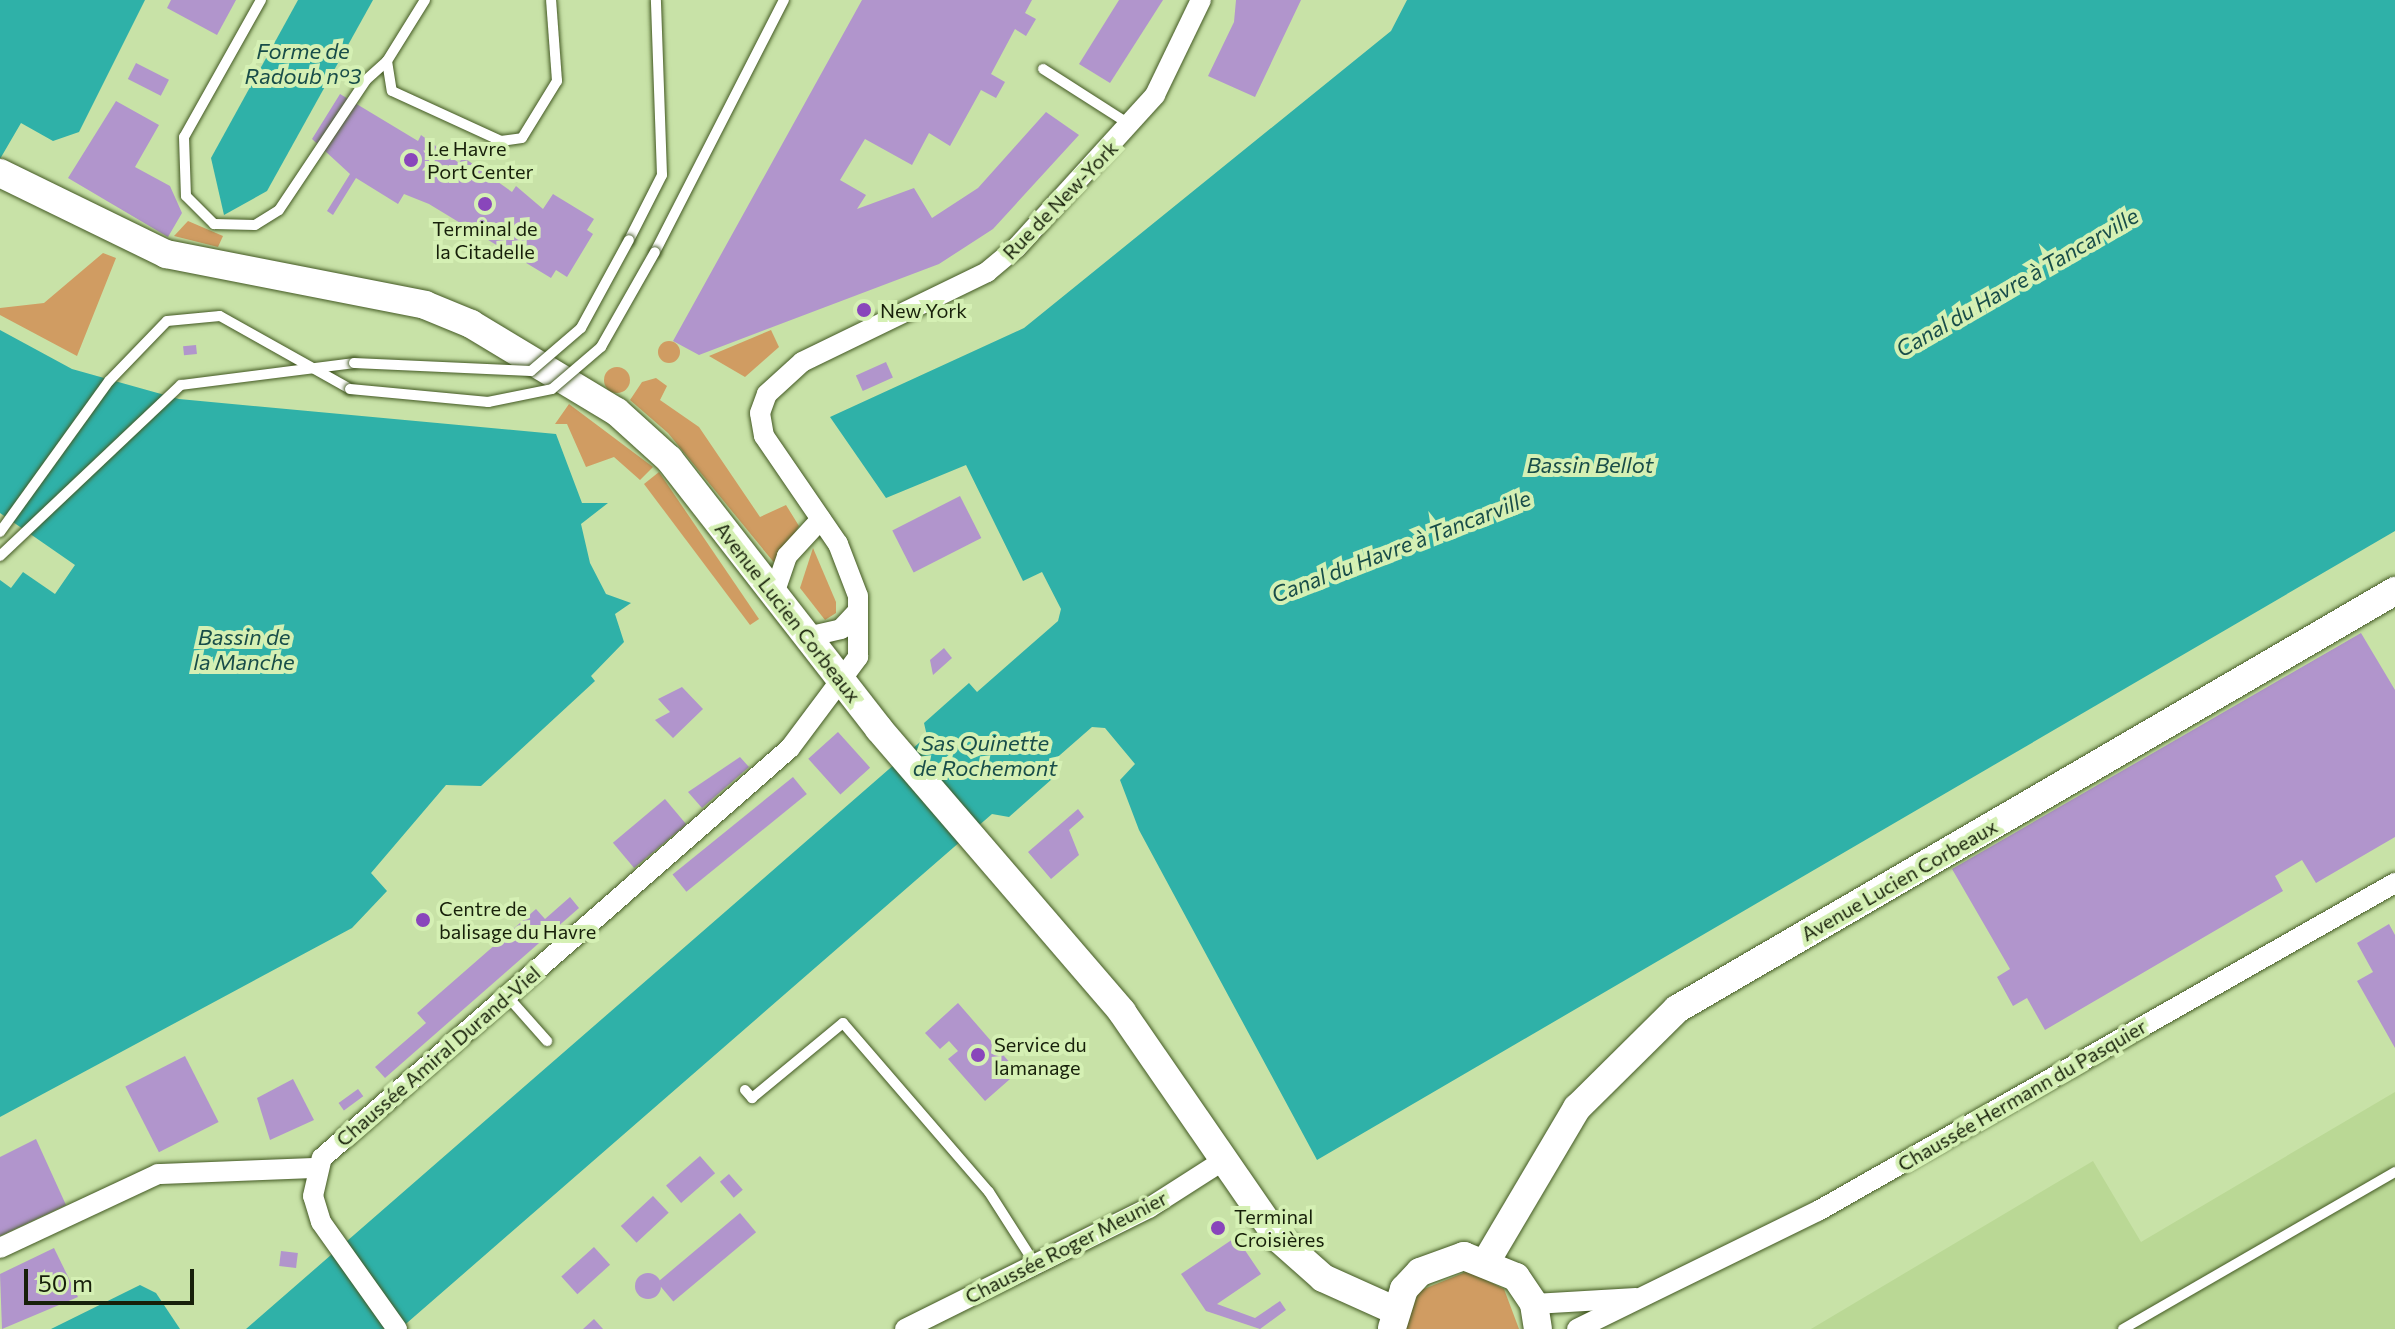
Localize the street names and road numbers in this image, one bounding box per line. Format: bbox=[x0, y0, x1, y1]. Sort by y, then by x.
street label: Rue de New-York bbox=[997, 136, 1123, 264]
street label: Avenue Lucien Corbeaux bbox=[710, 517, 866, 707]
street label: Avenue Lucien Corbeaux bbox=[1797, 814, 2001, 946]
street label: Chaussée Amiral Durand-Viel bbox=[331, 961, 545, 1151]
street label: Chaussée Hermann du Pasquier bbox=[1893, 1014, 2151, 1176]
street label: Chaussée Roger Meunier bbox=[961, 1186, 1171, 1308]

